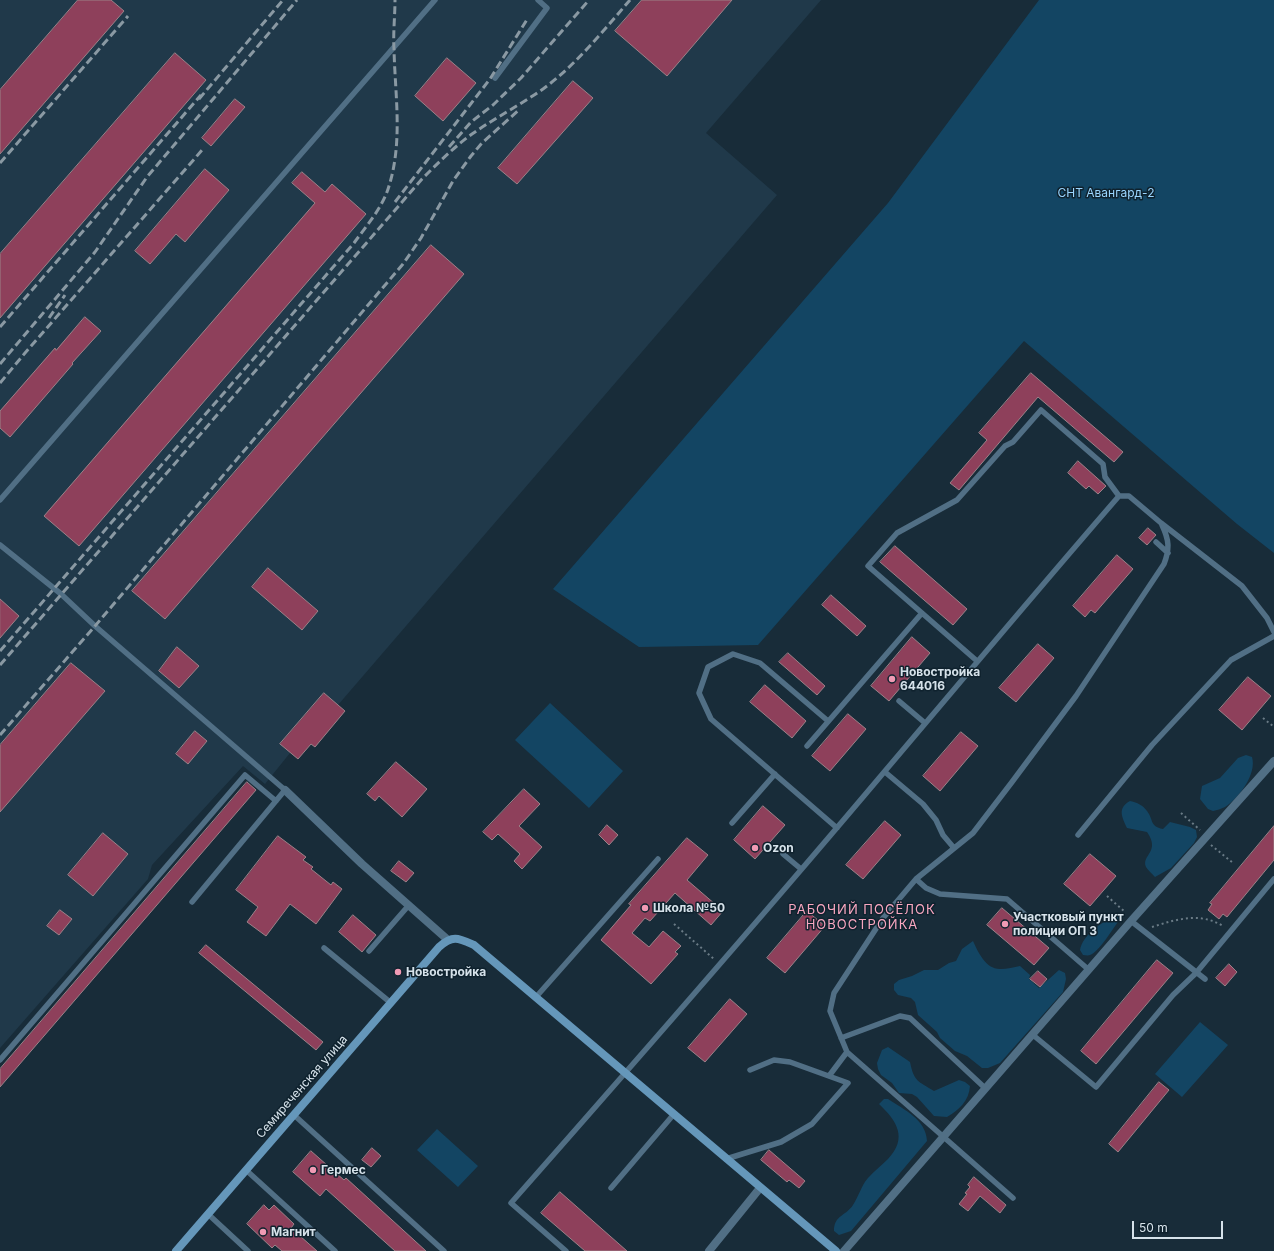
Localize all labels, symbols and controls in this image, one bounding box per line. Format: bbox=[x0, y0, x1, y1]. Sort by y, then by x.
park label: СНТ Авангард-2 bbox=[1058, 186, 1154, 200]
place label: Новостройка 644016 bbox=[900, 665, 980, 693]
marker: Новостройка 644016 bbox=[887, 674, 897, 684]
place label: Ozon bbox=[763, 841, 794, 855]
marker: Ozon bbox=[750, 843, 760, 853]
place label: Школа №50 bbox=[653, 901, 725, 915]
district label: РАБОЧИЙ ПОСЁЛОК НОВОСТРОЙКА bbox=[788, 902, 936, 933]
marker: Школа №50 bbox=[640, 903, 650, 913]
place label: Участковый пункт полиции ОП 3 bbox=[1013, 910, 1124, 938]
marker: Участковый пункт полиции ОП 3 bbox=[1000, 919, 1010, 929]
place label: Новостройка bbox=[406, 965, 486, 979]
marker: Новостройка bbox=[393, 967, 403, 977]
street label: Семиреченская улица bbox=[253, 1033, 351, 1141]
place label: Гермес bbox=[321, 1163, 366, 1177]
marker: Гермес bbox=[308, 1165, 318, 1175]
scale bar bbox=[1134, 1213, 1225, 1239]
text: 50 m bbox=[1139, 1220, 1168, 1235]
place label: Магнит bbox=[271, 1225, 316, 1239]
marker: Магнит bbox=[258, 1227, 268, 1237]

